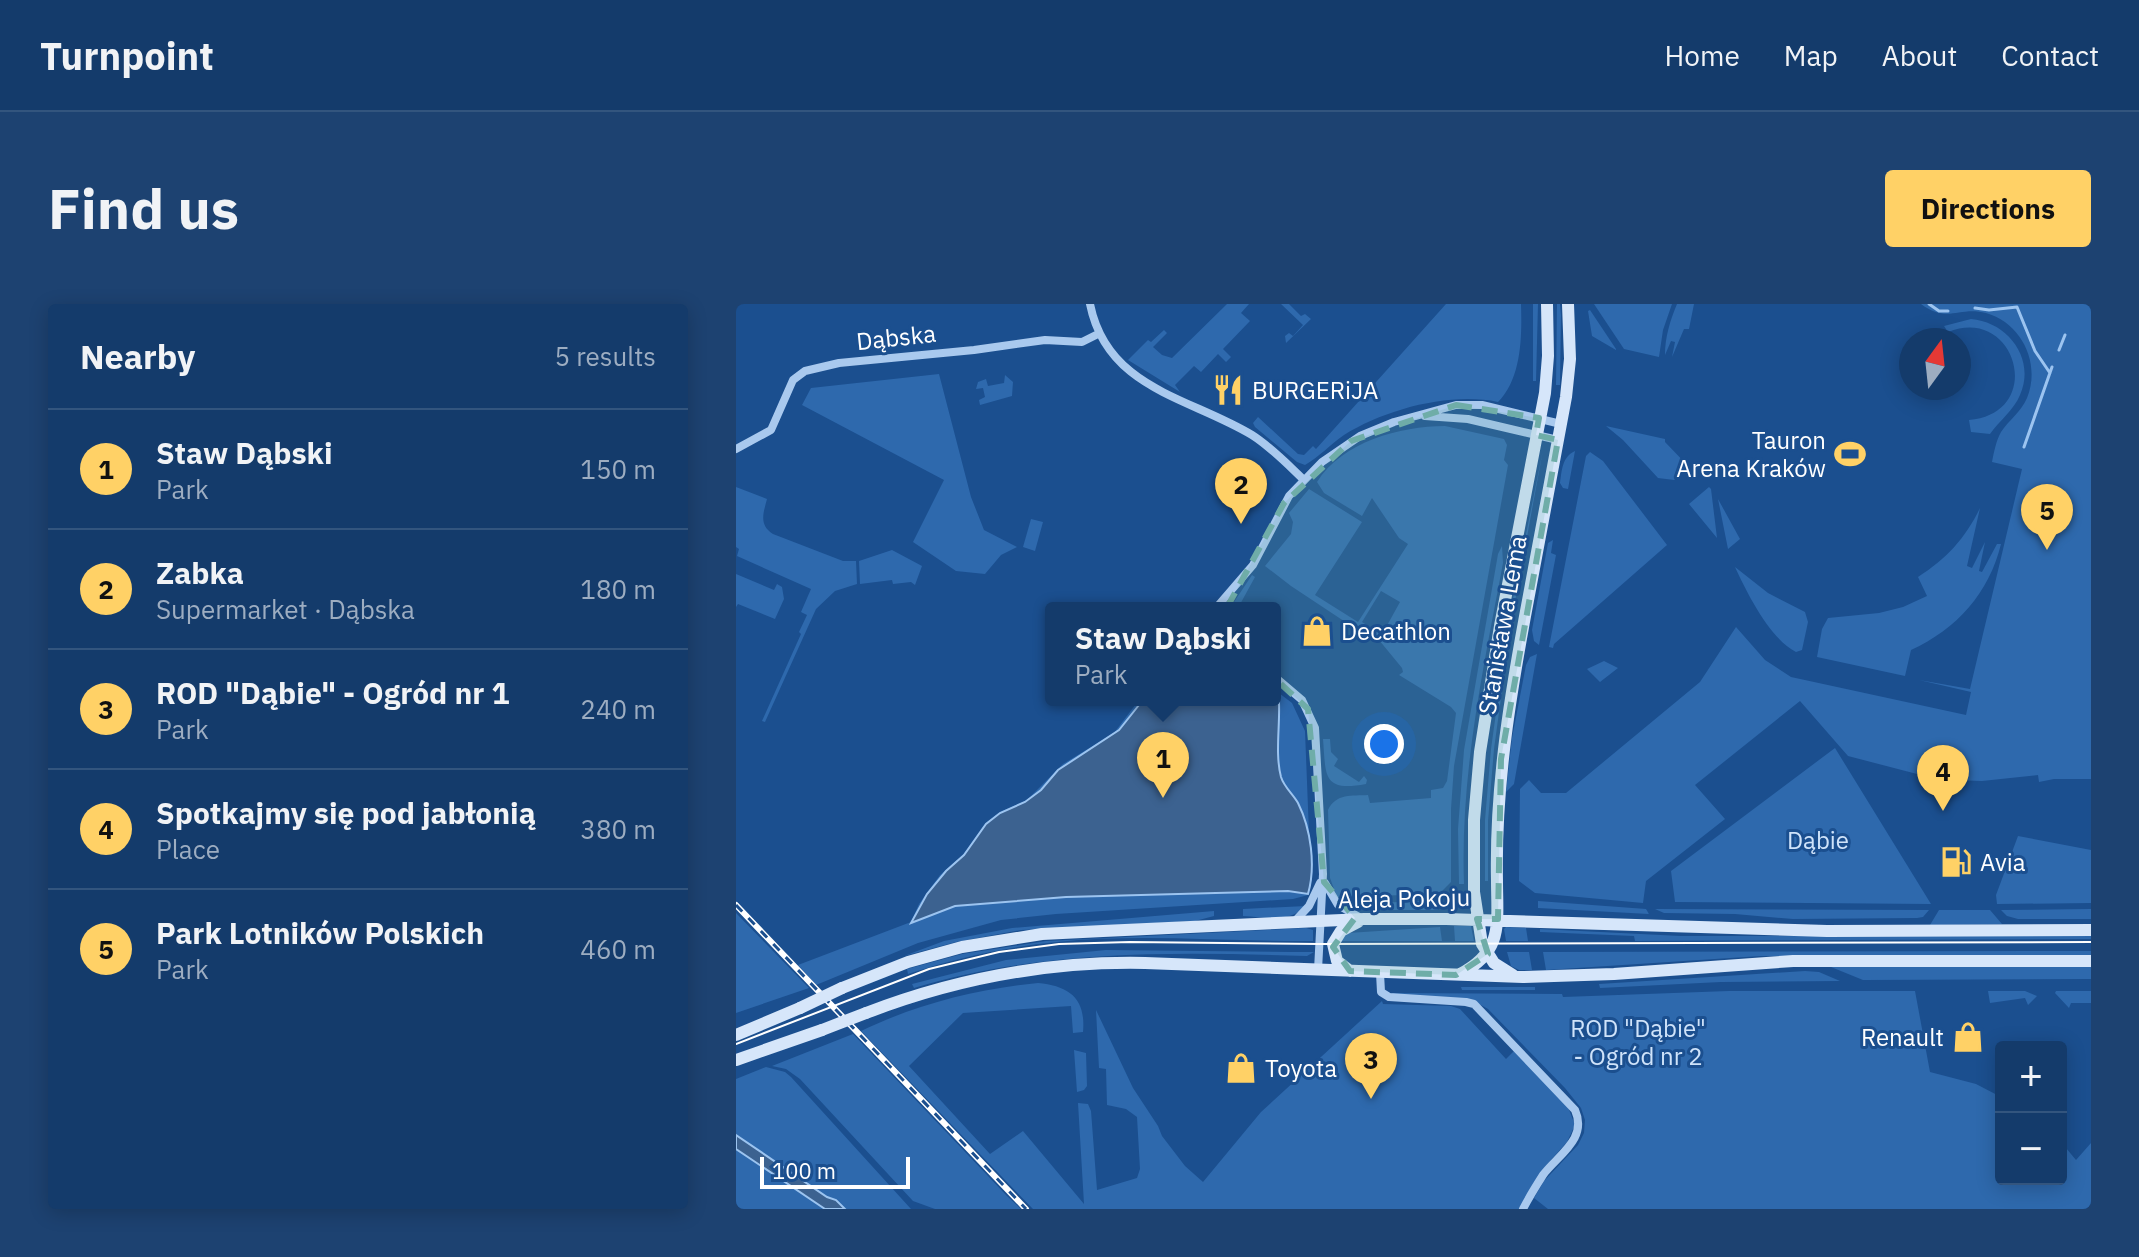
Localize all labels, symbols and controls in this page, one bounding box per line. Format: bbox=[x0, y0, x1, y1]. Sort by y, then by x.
text: Turnpoint bbox=[40, 31, 214, 80]
text: Home bbox=[1664, 37, 1740, 74]
text: Map bbox=[1784, 37, 1838, 74]
text: About bbox=[1882, 37, 1957, 74]
text: Contact bbox=[2001, 37, 2099, 74]
button: Directions bbox=[1885, 170, 2091, 247]
text: Find us bbox=[48, 172, 239, 244]
street label: Dąbska bbox=[855, 317, 938, 357]
north arrow bbox=[1899, 328, 1971, 400]
text: Nearby bbox=[80, 334, 195, 378]
text: 5 results bbox=[554, 339, 656, 373]
restaurant icon: BURGERiJA bbox=[1211, 373, 1245, 407]
place label: BURGERiJA bbox=[1252, 374, 1378, 406]
place label: Tauron Arena Kraków bbox=[1676, 424, 1826, 484]
text: Staw Dąbski bbox=[156, 433, 333, 472]
sports icon: Tauron Arena Kraków bbox=[1833, 437, 1867, 471]
text: 1 bbox=[98, 452, 114, 486]
text: 150 m bbox=[580, 452, 656, 486]
pin: 2 bbox=[1215, 458, 1267, 524]
text: Park bbox=[156, 472, 209, 506]
pin: 5 bbox=[2021, 484, 2073, 550]
street label: Stanisława Lema bbox=[1470, 533, 1534, 717]
text: Zabka bbox=[156, 553, 244, 592]
text: 2 bbox=[98, 572, 114, 606]
text: 180 m bbox=[580, 572, 656, 606]
text: Supermarket · Dąbska bbox=[156, 592, 415, 626]
popup bbox=[1045, 602, 1281, 706]
shop icon: Decathlon bbox=[1300, 614, 1334, 648]
place label: Decathlon bbox=[1341, 615, 1451, 647]
text: Staw Dąbski bbox=[1075, 618, 1251, 657]
text: Park bbox=[1075, 657, 1127, 691]
text: ROD "Dąbie" - Ogród nr 1 bbox=[156, 673, 510, 712]
text: 3 bbox=[98, 692, 114, 726]
text: 240 m bbox=[580, 692, 656, 726]
text: Park bbox=[156, 712, 209, 746]
your location bbox=[1364, 724, 1404, 764]
pin: 1 bbox=[1137, 732, 1189, 798]
pin: 4 bbox=[1917, 745, 1969, 811]
text: Spotkajmy się pod jabłonią bbox=[156, 793, 536, 832]
text: 4 bbox=[98, 812, 114, 846]
text: 380 m bbox=[580, 812, 656, 846]
park label: Dąbie bbox=[1787, 824, 1849, 856]
text: Place bbox=[156, 832, 220, 866]
fuel station icon: Avia bbox=[1939, 845, 1973, 879]
place label: Avia bbox=[1980, 846, 2026, 878]
street label: Aleja Pokoju bbox=[1338, 881, 1470, 915]
text: Park Lotników Polskich bbox=[156, 913, 484, 952]
text: 5 bbox=[98, 932, 114, 966]
text: 460 m bbox=[580, 932, 656, 966]
text: Park bbox=[156, 952, 209, 986]
park label: ROD "Dąbie" - Ogród nr 2 bbox=[1570, 1012, 1706, 1072]
shop icon: Renault bbox=[1951, 1020, 1985, 1054]
place label: Renault bbox=[1861, 1021, 1944, 1053]
pin: 3 bbox=[1345, 1033, 1397, 1099]
map controls bbox=[1995, 1041, 2067, 1185]
button: + bbox=[1995, 1041, 2067, 1113]
shop icon: Toyota bbox=[1224, 1051, 1258, 1085]
place label: Toyota bbox=[1265, 1052, 1337, 1084]
button: − bbox=[1995, 1113, 2067, 1185]
scale bar bbox=[760, 1153, 910, 1189]
text: 100 m bbox=[772, 1156, 836, 1185]

